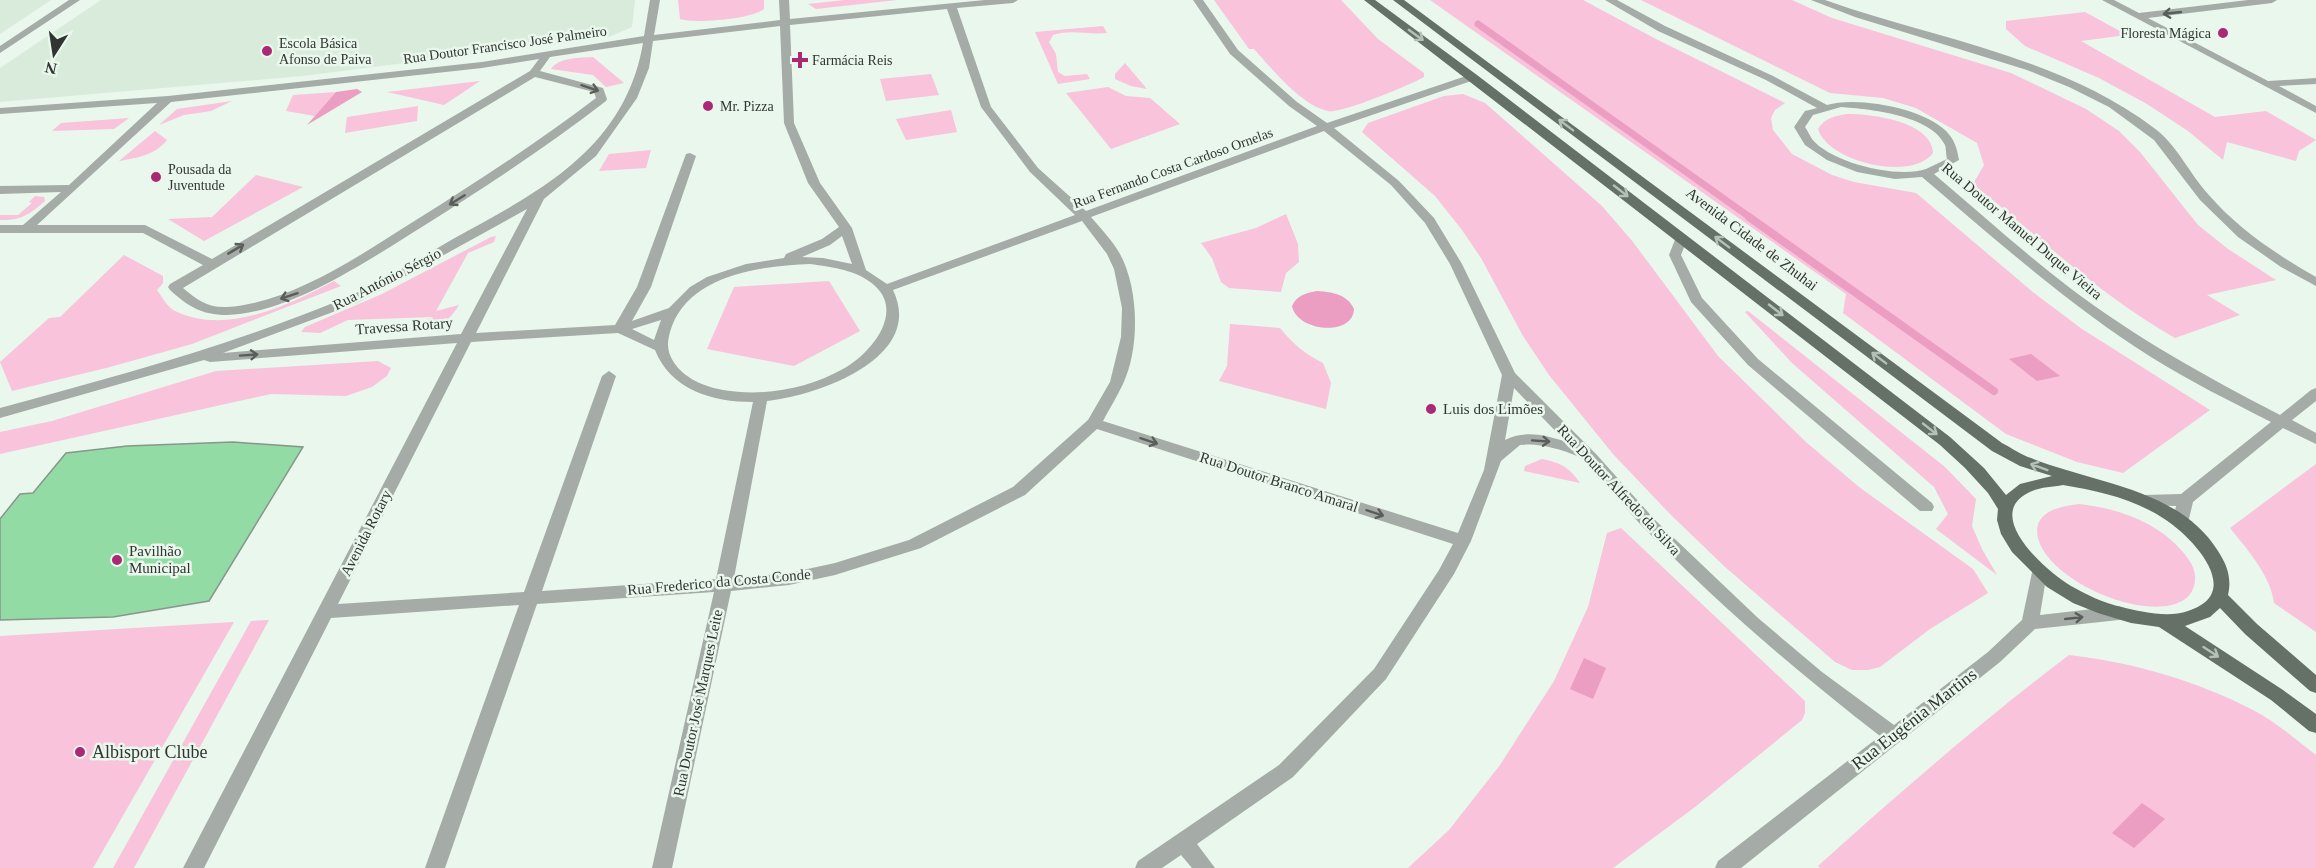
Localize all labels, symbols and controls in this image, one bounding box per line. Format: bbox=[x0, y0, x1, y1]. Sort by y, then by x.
one-way arrow bbox=[2163, 7, 2182, 18]
street label: Rua Doutor Francisco José Palmeiro bbox=[402, 23, 608, 67]
north arrow bbox=[24, 24, 84, 84]
place label: Floresta Mágica bbox=[2120, 26, 2212, 41]
marker: Floresta Mágica bbox=[2216, 26, 2230, 40]
one-way arrow bbox=[1408, 28, 1424, 41]
place label: Escola Básica Afonso de Paiva bbox=[279, 36, 372, 67]
marker: Escola Básica Afonso de Paiva bbox=[260, 44, 274, 58]
marker: Farmácia Reis bbox=[793, 53, 807, 67]
place label: Farmácia Reis bbox=[812, 53, 892, 68]
text: N bbox=[43, 59, 58, 78]
one-way arrow bbox=[580, 84, 598, 95]
marker: Mr. Pizza bbox=[701, 99, 715, 113]
place label: Mr. Pizza bbox=[720, 99, 774, 114]
one-way arrow bbox=[1558, 119, 1574, 132]
street label: Rua Fernando Costa Cardoso Ornelas bbox=[1071, 125, 1275, 211]
street label: Rua Doutor Manuel Duque Vieira bbox=[1939, 159, 2105, 303]
place label: Pousada da Juventude bbox=[168, 162, 232, 193]
marker: Pousada da Juventude bbox=[149, 170, 163, 184]
one-way arrow bbox=[1613, 184, 1629, 197]
street label: Avenida Cidade de Zhuhai bbox=[1683, 184, 1821, 294]
one-way arrow bbox=[449, 194, 466, 206]
one-way arrow bbox=[1715, 236, 1731, 248]
one-way arrow bbox=[227, 243, 244, 255]
street label: Rua António Sérgio bbox=[330, 245, 444, 313]
one-way arrow bbox=[280, 292, 298, 303]
one-way arrow bbox=[1767, 303, 1783, 316]
street label: Travessa Rotary bbox=[355, 315, 454, 337]
one-way arrow bbox=[238, 349, 258, 360]
one-way arrow bbox=[1871, 352, 1887, 365]
place label: Luis dos Limões bbox=[1443, 401, 1543, 417]
marker: Luis dos Limões bbox=[1424, 402, 1438, 416]
street label: Rua Doutor Alfredo da Silva bbox=[1554, 421, 1684, 559]
one-way arrow bbox=[1922, 423, 1938, 436]
one-way arrow bbox=[1530, 435, 1550, 446]
one-way arrow bbox=[1139, 436, 1158, 447]
street label: Rua Doutor Branco Amaral bbox=[1198, 449, 1360, 515]
one-way arrow bbox=[2031, 461, 2049, 472]
street label: Avenida Rotary bbox=[337, 487, 395, 579]
one-way arrow bbox=[1365, 508, 1384, 519]
place label: Pavilhão Municipal bbox=[129, 543, 191, 576]
marker: Pavilhão Municipal bbox=[110, 553, 124, 567]
street label: Rua Frederico da Costa Conde bbox=[627, 566, 812, 598]
street label: Rua Doutor José Marques Leite bbox=[670, 608, 726, 798]
one-way arrow bbox=[2064, 612, 2084, 623]
one-way arrow bbox=[2202, 647, 2219, 659]
street label: Rua Eugénia Martins bbox=[1848, 664, 1980, 774]
place label: Albisport Clube bbox=[92, 742, 208, 762]
marker: Albisport Clube bbox=[73, 745, 87, 759]

